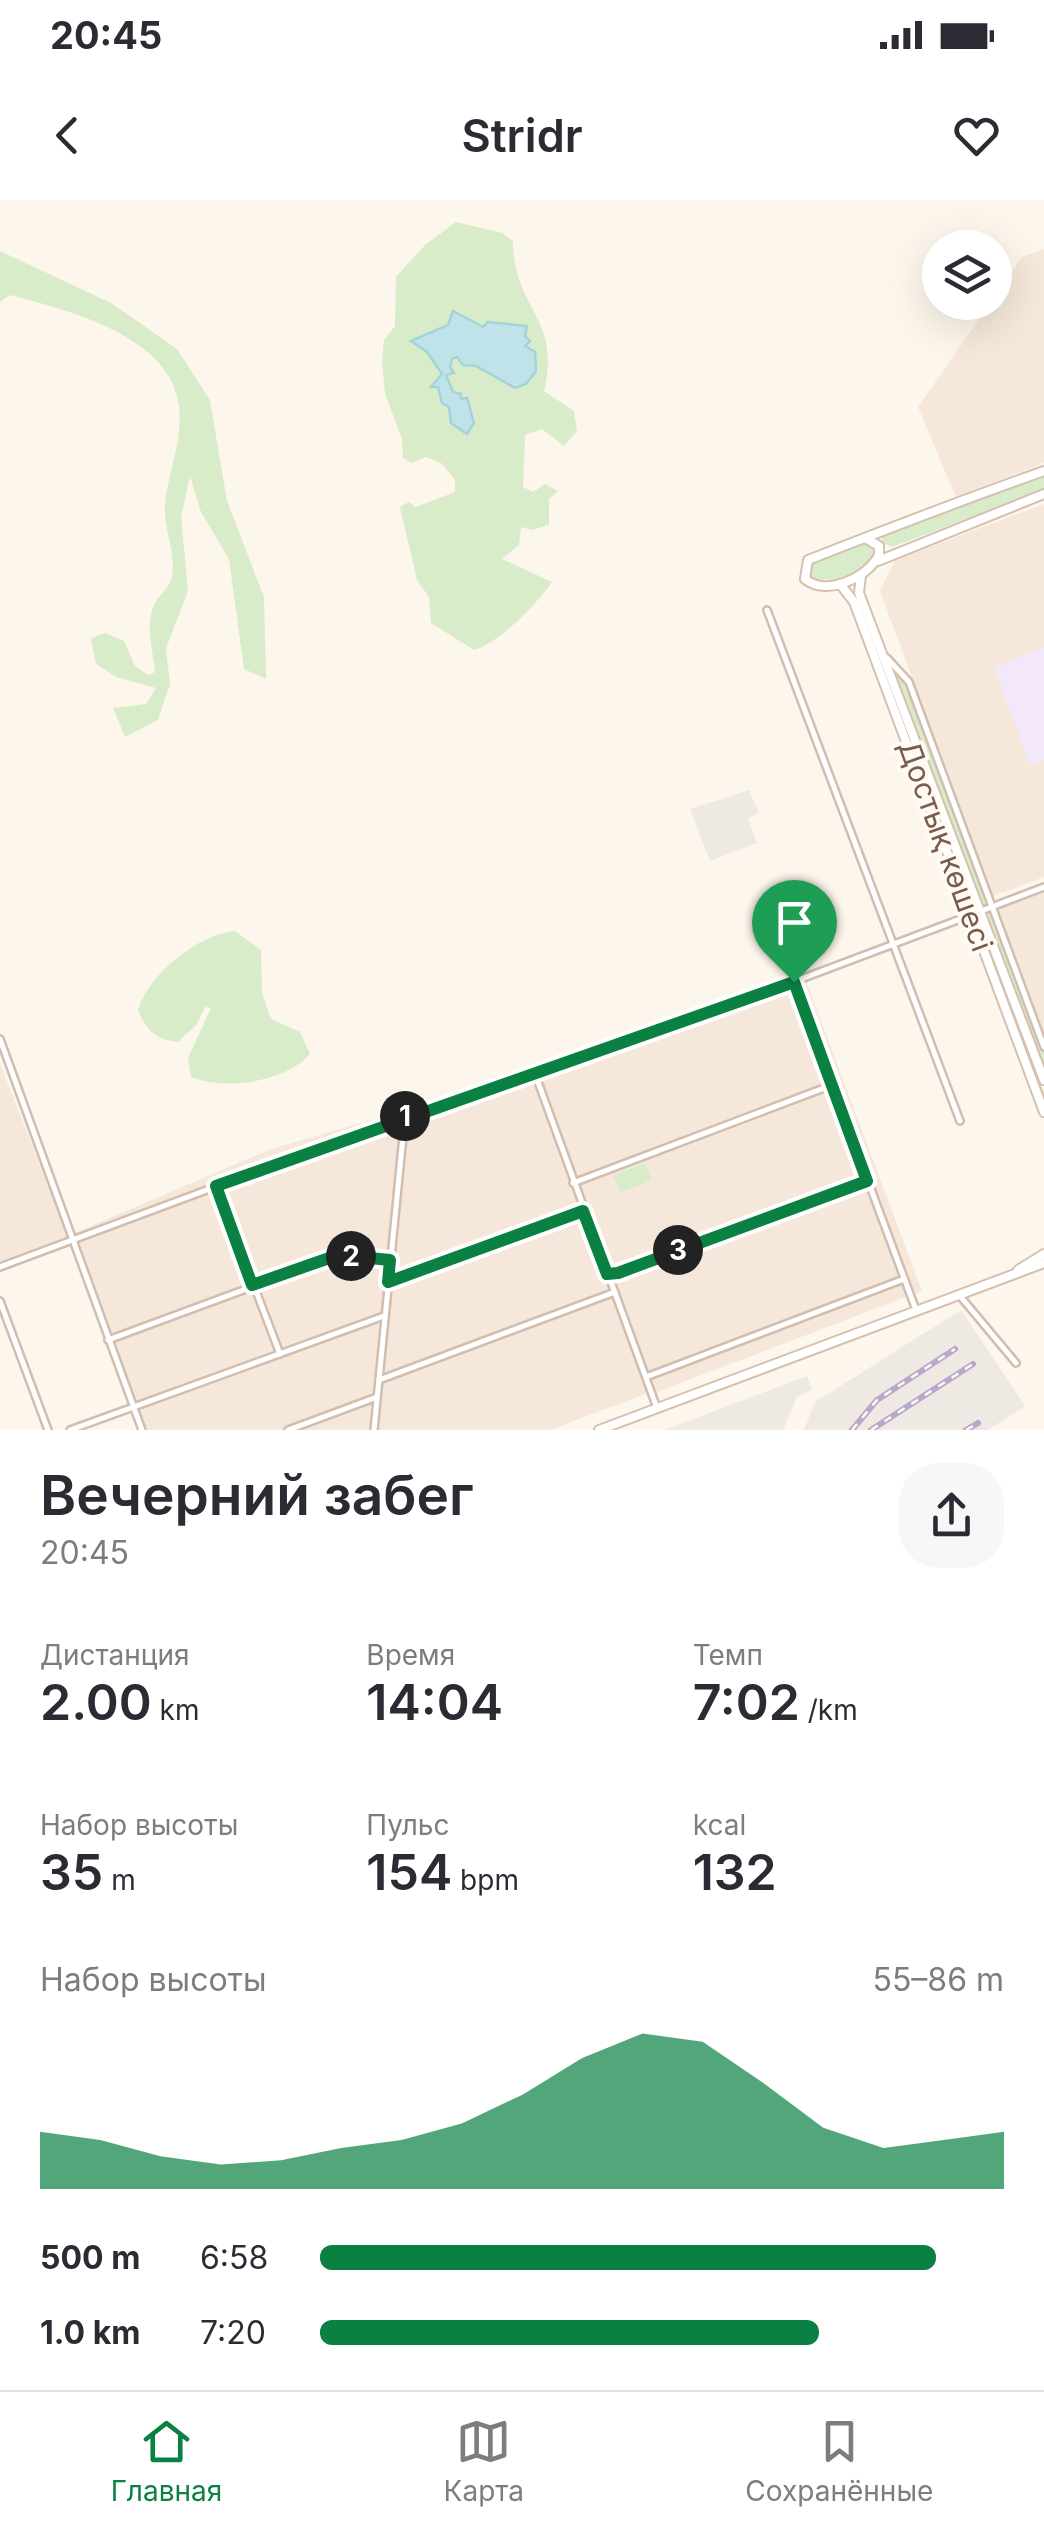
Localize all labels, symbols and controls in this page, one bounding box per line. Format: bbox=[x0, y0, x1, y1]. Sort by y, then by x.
text: 20:45 bbox=[50, 12, 162, 58]
icon: back bbox=[40, 108, 95, 163]
text: Stridr bbox=[461, 108, 583, 163]
icon: heart bbox=[949, 108, 1004, 163]
map controls bbox=[922, 230, 1012, 320]
button: layers bbox=[922, 230, 1012, 320]
street label: Достық көшесі bbox=[891, 735, 1001, 956]
pin bbox=[752, 880, 837, 983]
icon: arrive bbox=[767, 895, 822, 950]
pin: 1 bbox=[380, 1091, 430, 1141]
text: 1 bbox=[399, 1099, 411, 1133]
pin: 3 bbox=[653, 1225, 703, 1275]
pin: 2 bbox=[326, 1231, 376, 1281]
text: 3 bbox=[669, 1233, 687, 1267]
text: 2 bbox=[342, 1239, 360, 1273]
text: Вечерний забег bbox=[40, 1462, 474, 1528]
button: share bbox=[899, 1463, 1004, 1568]
text: 20:45 bbox=[40, 1533, 129, 1572]
text: Дистанция bbox=[40, 1638, 190, 1672]
text: Время bbox=[366, 1638, 455, 1672]
text: Темп bbox=[693, 1638, 763, 1672]
text: 2.00 bbox=[40, 1672, 152, 1732]
text: 14:04 bbox=[366, 1672, 503, 1732]
text: 7:02 bbox=[693, 1672, 800, 1732]
text: km bbox=[152, 1693, 199, 1727]
text: /km bbox=[800, 1693, 858, 1727]
text: Набор высоты bbox=[40, 1808, 238, 1842]
text: Пульс bbox=[366, 1808, 449, 1842]
text: kcal bbox=[693, 1808, 746, 1842]
text: 35 bbox=[40, 1842, 103, 1902]
text: 154 bbox=[366, 1842, 452, 1902]
text: 132 bbox=[693, 1842, 777, 1902]
text: m bbox=[103, 1863, 136, 1897]
text: bpm bbox=[452, 1863, 519, 1897]
text: Набор высоты bbox=[40, 1960, 267, 1999]
text: 55–86 m bbox=[872, 1960, 1004, 1999]
text: 500 m bbox=[40, 2238, 140, 2277]
text: 6:58 bbox=[200, 2238, 268, 2277]
text: 1.0 km bbox=[40, 2313, 140, 2352]
text: 7:20 bbox=[200, 2313, 266, 2352]
tab: Главная bbox=[111, 2414, 222, 2508]
tab: Карта bbox=[444, 2414, 524, 2508]
tab: Сохранённые bbox=[745, 2414, 933, 2508]

